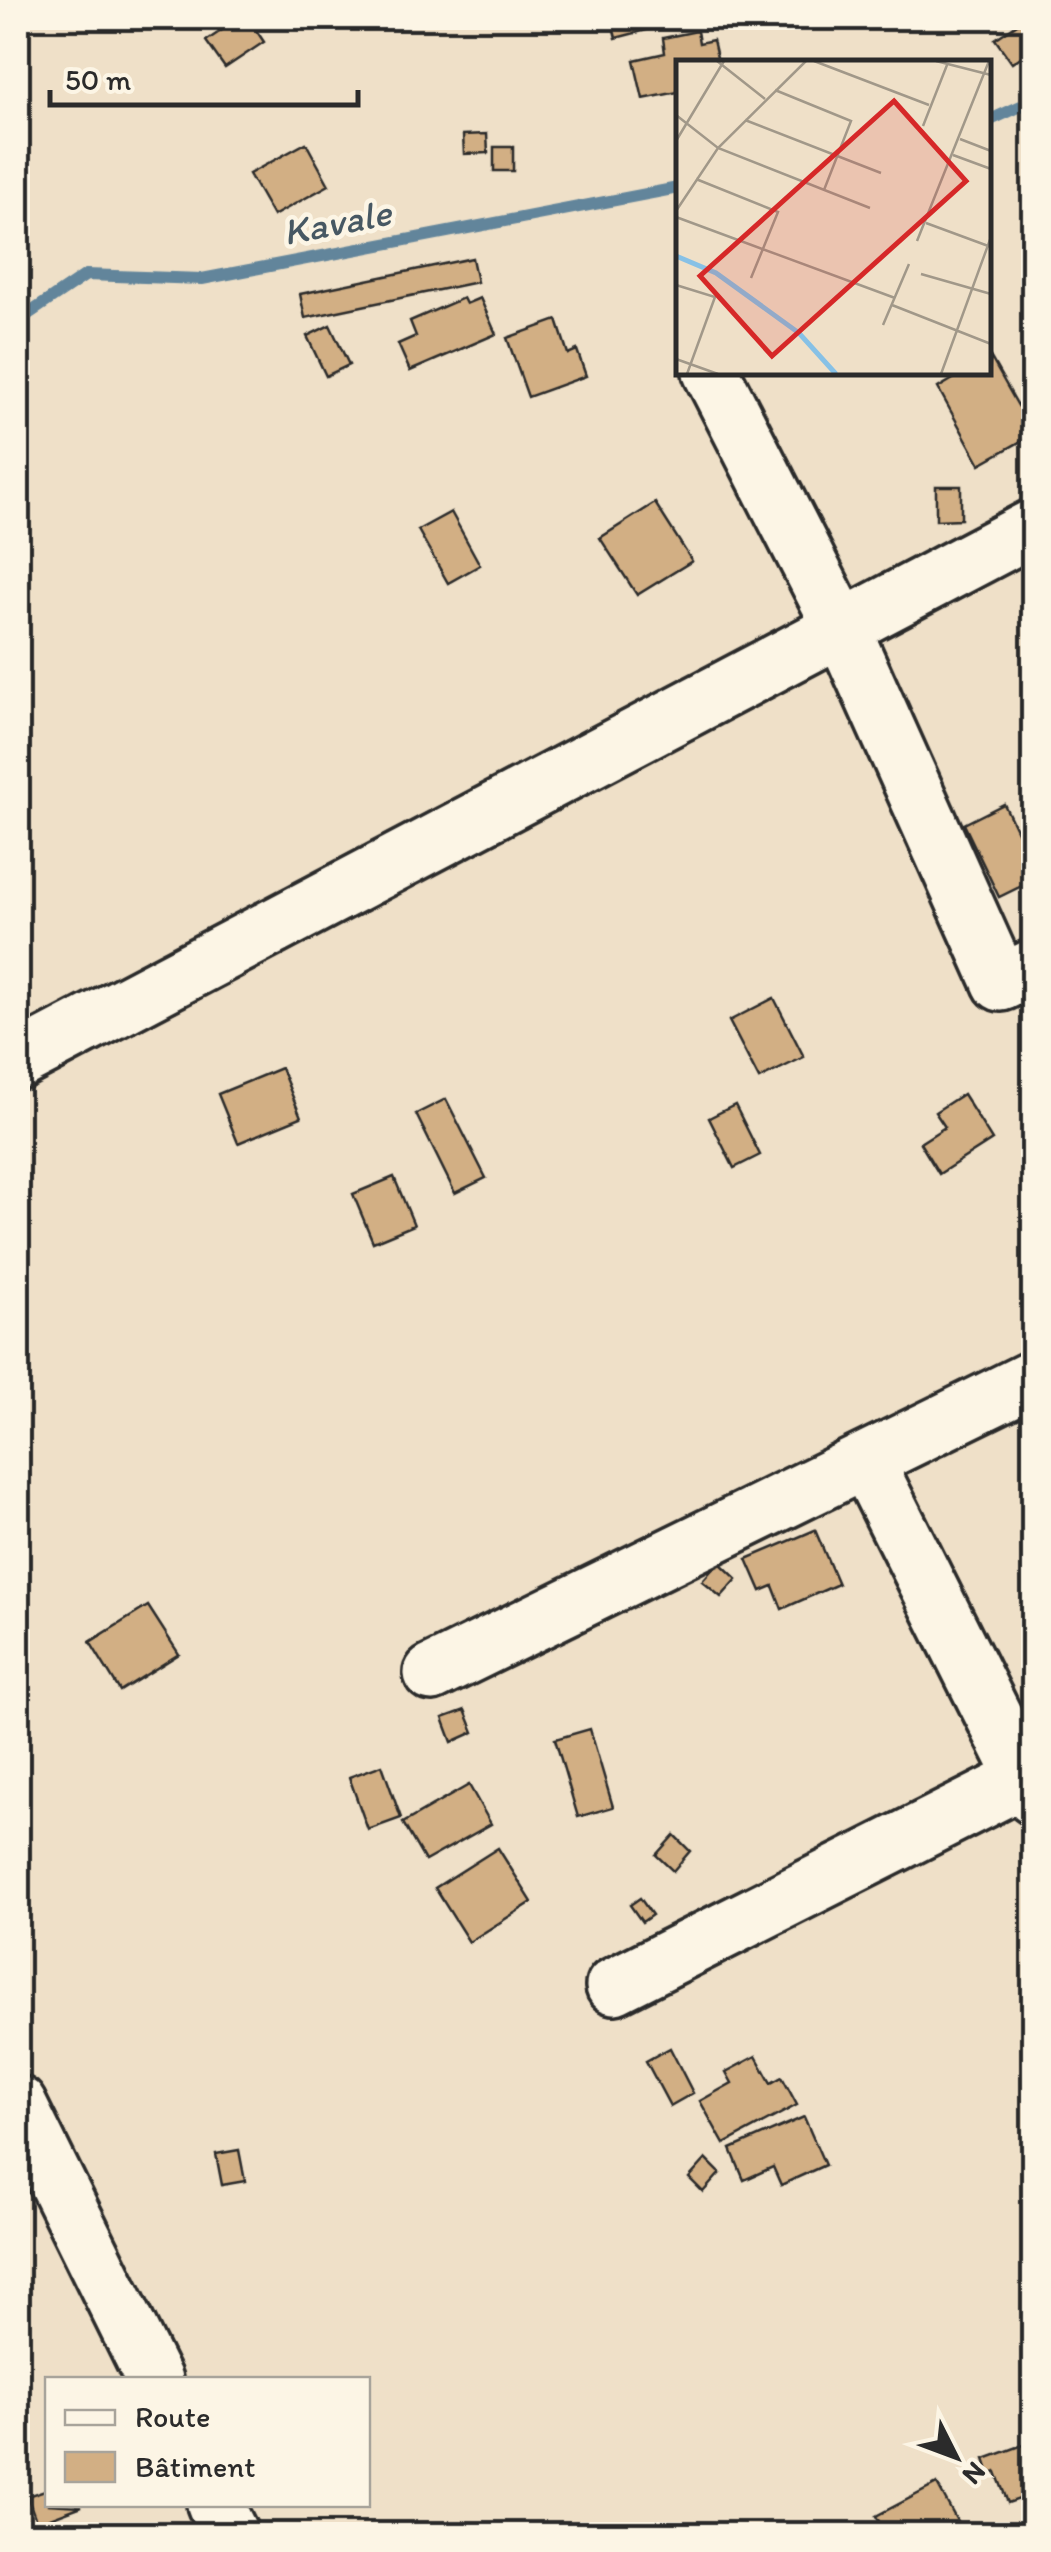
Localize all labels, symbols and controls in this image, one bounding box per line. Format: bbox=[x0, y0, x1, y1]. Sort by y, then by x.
scale bar bbox=[50, 45, 358, 107]
inset map bbox=[676, 60, 991, 375]
text: 50 m bbox=[65, 61, 131, 98]
water label: Kavale bbox=[279, 189, 397, 255]
legend bbox=[45, 2377, 370, 2507]
text: Route bbox=[135, 2398, 210, 2435]
north arrow bbox=[906, 2407, 1006, 2507]
text: Bâtiment bbox=[135, 2448, 256, 2485]
text: N bbox=[956, 2455, 994, 2492]

